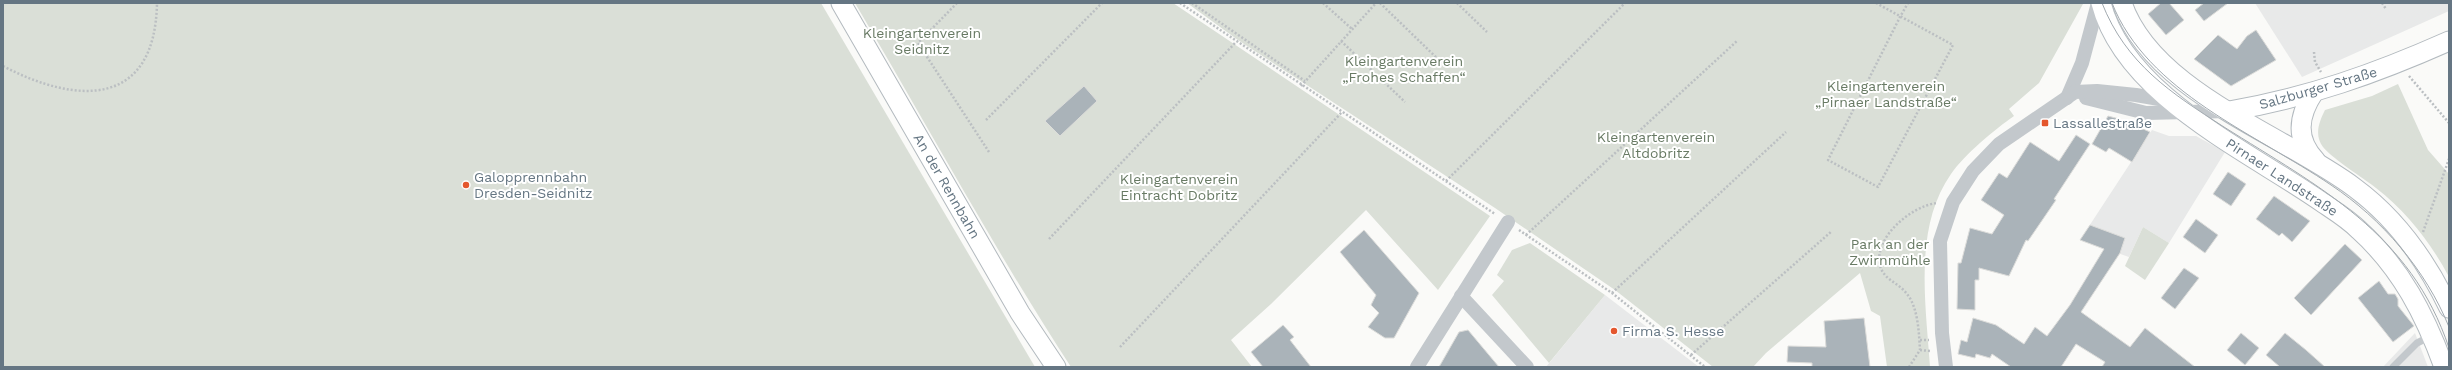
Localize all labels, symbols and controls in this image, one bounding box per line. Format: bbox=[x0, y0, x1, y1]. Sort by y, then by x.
park label: Kleingartenverein Seidnitz bbox=[863, 25, 981, 57]
park label: Kleingartenverein „Frohes Schaffen“ bbox=[1342, 53, 1466, 85]
street label: Salzburger Straße bbox=[2257, 63, 2379, 113]
park label: Kleingartenverein „Pirnaer Landstraße“ bbox=[1815, 78, 1957, 110]
place label: Lassallestraße bbox=[2053, 115, 2152, 131]
marker: Lassallestraße bbox=[2040, 118, 2050, 128]
park label: Kleingartenverein Altdobritz bbox=[1597, 129, 1715, 161]
street label: An der Rennbahn bbox=[911, 131, 983, 241]
street label: Pirnaer Landstraße bbox=[2223, 135, 2341, 219]
place label: Galopprennbahn Dresden-Seidnitz bbox=[474, 169, 593, 201]
park label: Kleingartenverein Eintracht Dobritz bbox=[1120, 171, 1238, 203]
marker: Galopprennbahn Dresden-Seidnitz bbox=[461, 180, 471, 190]
park label: Park an der Zwirnmühle bbox=[1849, 236, 1931, 268]
place label: Firma S. Hesse bbox=[1622, 323, 1724, 339]
marker: Firma S. Hesse bbox=[1609, 326, 1619, 336]

